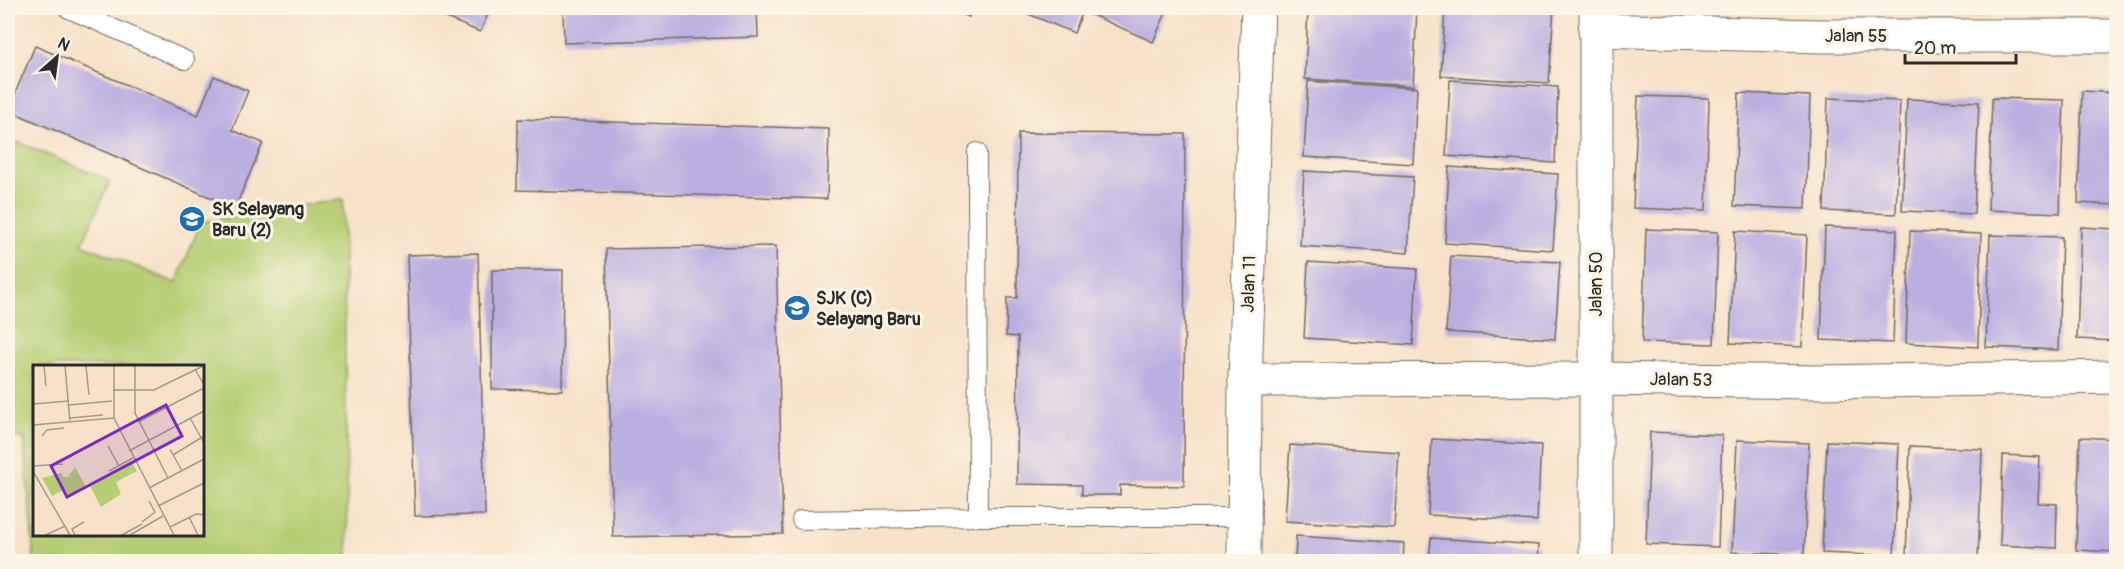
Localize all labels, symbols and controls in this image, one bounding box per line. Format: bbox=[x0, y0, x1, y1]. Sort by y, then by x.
street label: Jalan 55 bbox=[1825, 25, 1887, 48]
north arrow bbox=[27, 27, 87, 87]
scale bar bbox=[1905, 27, 2016, 65]
text: N bbox=[54, 33, 73, 56]
text: 20 m bbox=[1914, 37, 1956, 60]
place label: SK Selayang Baru (2) bbox=[212, 198, 304, 242]
school or university icon: SK Selayang Baru (2) bbox=[177, 204, 207, 234]
street label: Jalan 50 bbox=[1585, 251, 1608, 317]
street label: Jalan 11 bbox=[1237, 255, 1261, 313]
place label: SJK (C) Selayang Baru bbox=[816, 287, 921, 331]
school or university icon: SJK (C) Selayang Baru bbox=[782, 293, 812, 323]
inset map bbox=[33, 365, 204, 536]
street label: Jalan 53 bbox=[1649, 368, 1713, 392]

